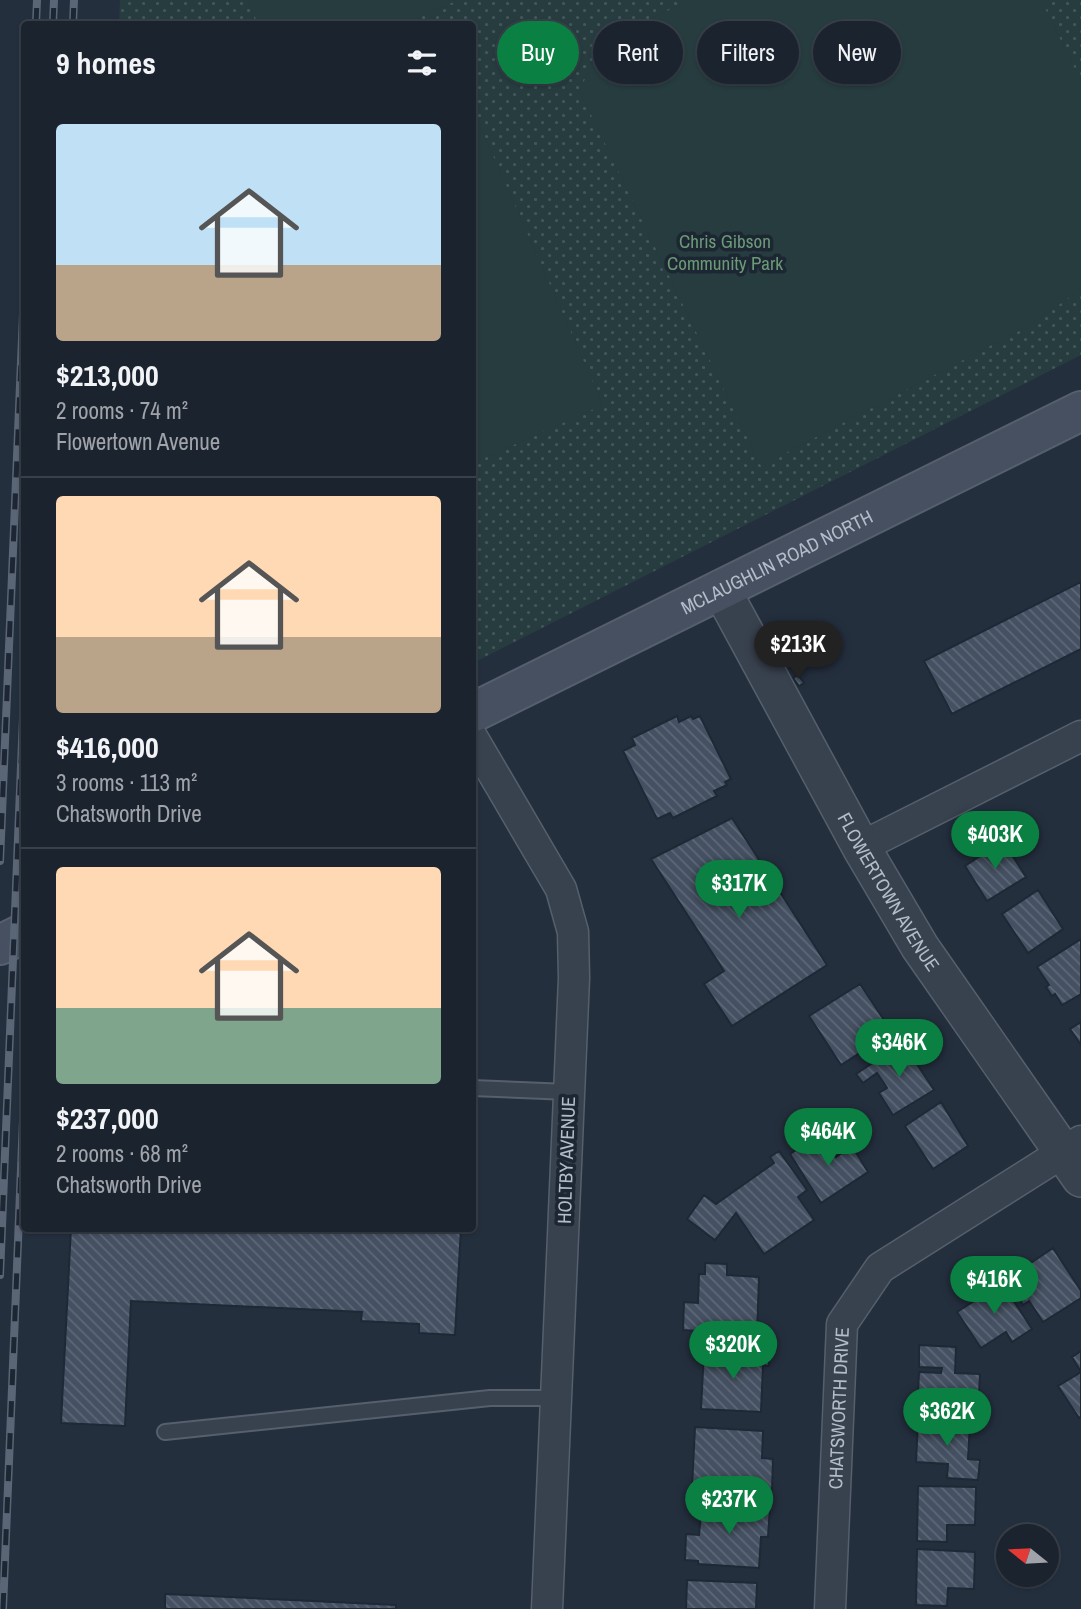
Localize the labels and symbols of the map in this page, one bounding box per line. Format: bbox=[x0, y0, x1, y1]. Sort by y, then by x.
park label: Chris Gibson Community Park bbox=[667, 228, 783, 276]
street label: MCLAUGHLIN ROAD NORTH bbox=[676, 503, 877, 620]
pin: $213K bbox=[749, 622, 847, 681]
street label: FLOWERTOWN AVENUE bbox=[832, 808, 946, 976]
pin: $403K bbox=[946, 812, 1044, 871]
pin: $317K bbox=[690, 860, 788, 920]
pin: $346K bbox=[850, 1020, 948, 1079]
street label: HOLTBY AVENUE bbox=[551, 1096, 581, 1224]
pin: $464K bbox=[779, 1108, 877, 1168]
pin: $416K bbox=[945, 1256, 1043, 1316]
pin: $320K bbox=[684, 1322, 782, 1381]
street label: CHATSWORTH DRIVE bbox=[822, 1327, 855, 1490]
pin: $362K bbox=[898, 1388, 996, 1448]
pin: $237K bbox=[680, 1476, 778, 1536]
north arrow bbox=[996, 1524, 1059, 1587]

